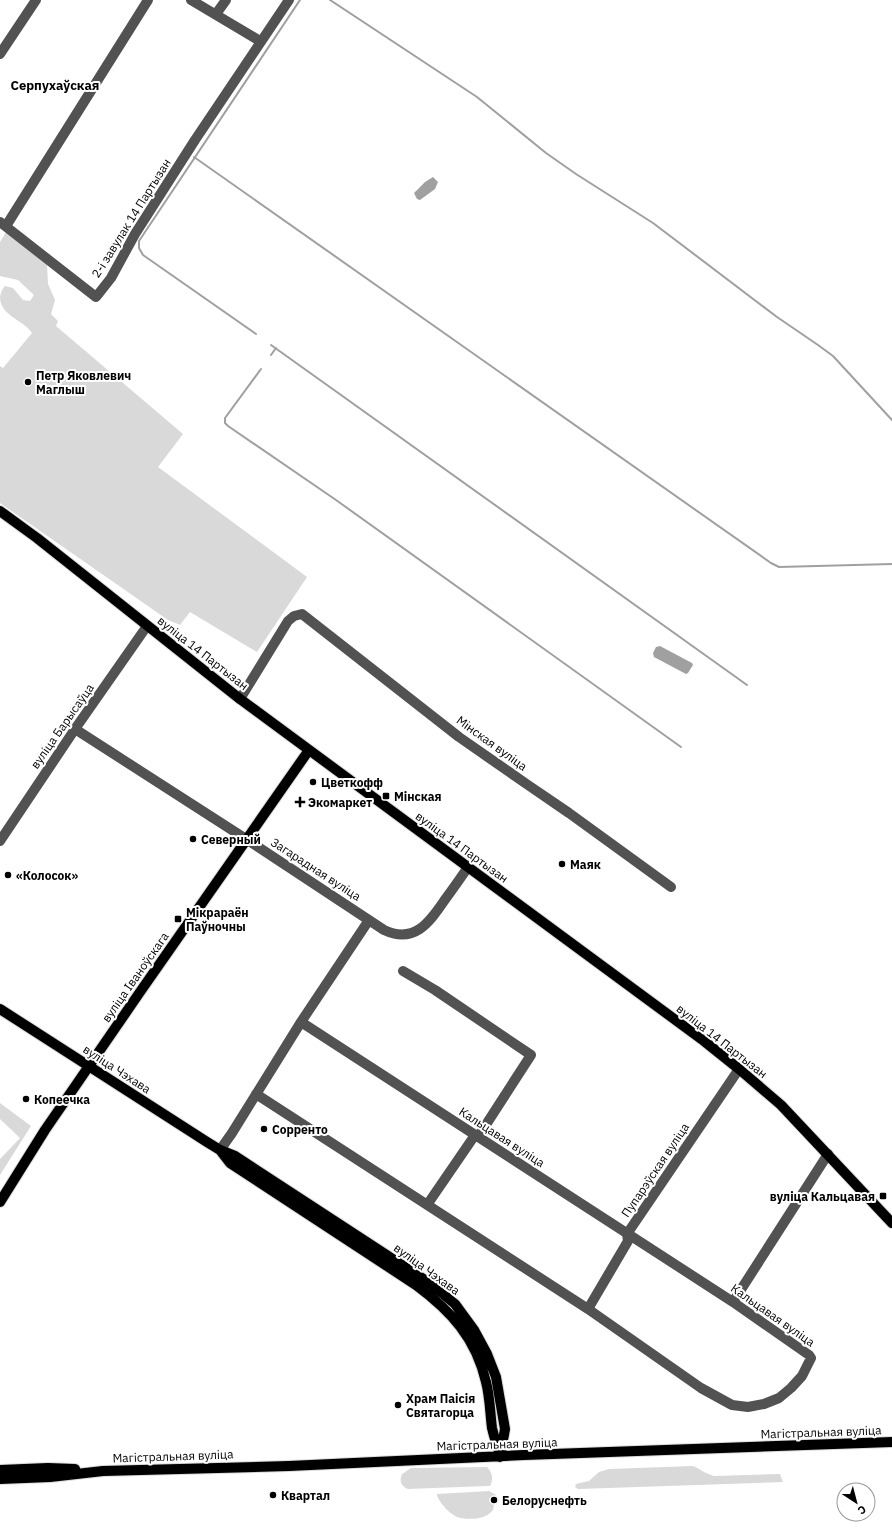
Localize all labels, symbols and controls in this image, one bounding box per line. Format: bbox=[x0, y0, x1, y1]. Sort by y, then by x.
district label: Серпухаўская bbox=[11, 77, 99, 94]
street label: 2-і завулак 14 Партызан bbox=[88, 156, 174, 280]
place label: Петр Яковлевич Маглыш bbox=[36, 368, 131, 397]
marker: Петр Яковлевич Маглыш bbox=[23, 377, 33, 387]
street label: вуліца 14 Партызан bbox=[155, 613, 251, 693]
street label: вуліца Барысаўца bbox=[27, 680, 97, 771]
street label: Мінская вуліца bbox=[454, 712, 531, 774]
place label: Цветкофф bbox=[321, 775, 383, 790]
marker: Цветкофф bbox=[308, 777, 318, 787]
place label: Мінская bbox=[394, 789, 442, 804]
marker: Мінская bbox=[381, 791, 391, 801]
place label: Экомаркет bbox=[308, 795, 372, 810]
marker: Экомаркет bbox=[295, 797, 305, 807]
street label: вуліца 14 Партызан bbox=[413, 808, 511, 886]
place label: Северный bbox=[201, 832, 261, 847]
marker: Северный bbox=[188, 834, 198, 844]
street label: Загарадная вуліца bbox=[268, 834, 364, 904]
place label: Маяк bbox=[570, 857, 601, 872]
marker: Маяк bbox=[557, 859, 567, 869]
place label: «Колосок» bbox=[16, 868, 78, 883]
marker: «Колосок» bbox=[3, 870, 13, 880]
place label: Мікрараён Паўночны bbox=[186, 905, 249, 934]
marker: Мікрараён Паўночны bbox=[173, 914, 183, 924]
street label: вуліца Іваноўскага bbox=[98, 929, 172, 1025]
street label: вуліца 14 Партызан bbox=[674, 1001, 770, 1081]
street label: вуліца Чэхава bbox=[80, 1042, 154, 1097]
place label: Копеечка bbox=[34, 1092, 90, 1107]
marker: Копеечка bbox=[21, 1094, 31, 1104]
street label: Кальцавая вуліца bbox=[456, 1104, 548, 1171]
street label: Пупарэўская вуліца bbox=[618, 1120, 692, 1220]
place label: Сорренто bbox=[272, 1122, 328, 1137]
marker: Сорренто bbox=[259, 1124, 269, 1134]
place label: вуліца Кальцавая bbox=[770, 1189, 875, 1204]
marker: вуліца Кальцавая bbox=[878, 1191, 888, 1201]
street label: вуліца Чэхава bbox=[391, 1240, 463, 1298]
street label: Кальцавая вуліца bbox=[728, 1280, 818, 1350]
place label: Храм Паісія Святагорца bbox=[406, 1391, 475, 1420]
marker: Храм Паісія Святагорца bbox=[393, 1400, 403, 1410]
street label: Магістральная вуліца bbox=[760, 1422, 882, 1442]
street label: Магістральная вуліца bbox=[436, 1434, 558, 1454]
street label: Магістральная вуліца bbox=[112, 1446, 234, 1466]
north arrow bbox=[836, 1482, 876, 1522]
place label: Квартал bbox=[281, 1488, 330, 1503]
marker: Квартал bbox=[268, 1490, 278, 1500]
place label: Белоруснефть bbox=[502, 1493, 587, 1508]
marker: Белоруснефть bbox=[489, 1495, 499, 1505]
text: С bbox=[855, 1502, 869, 1518]

